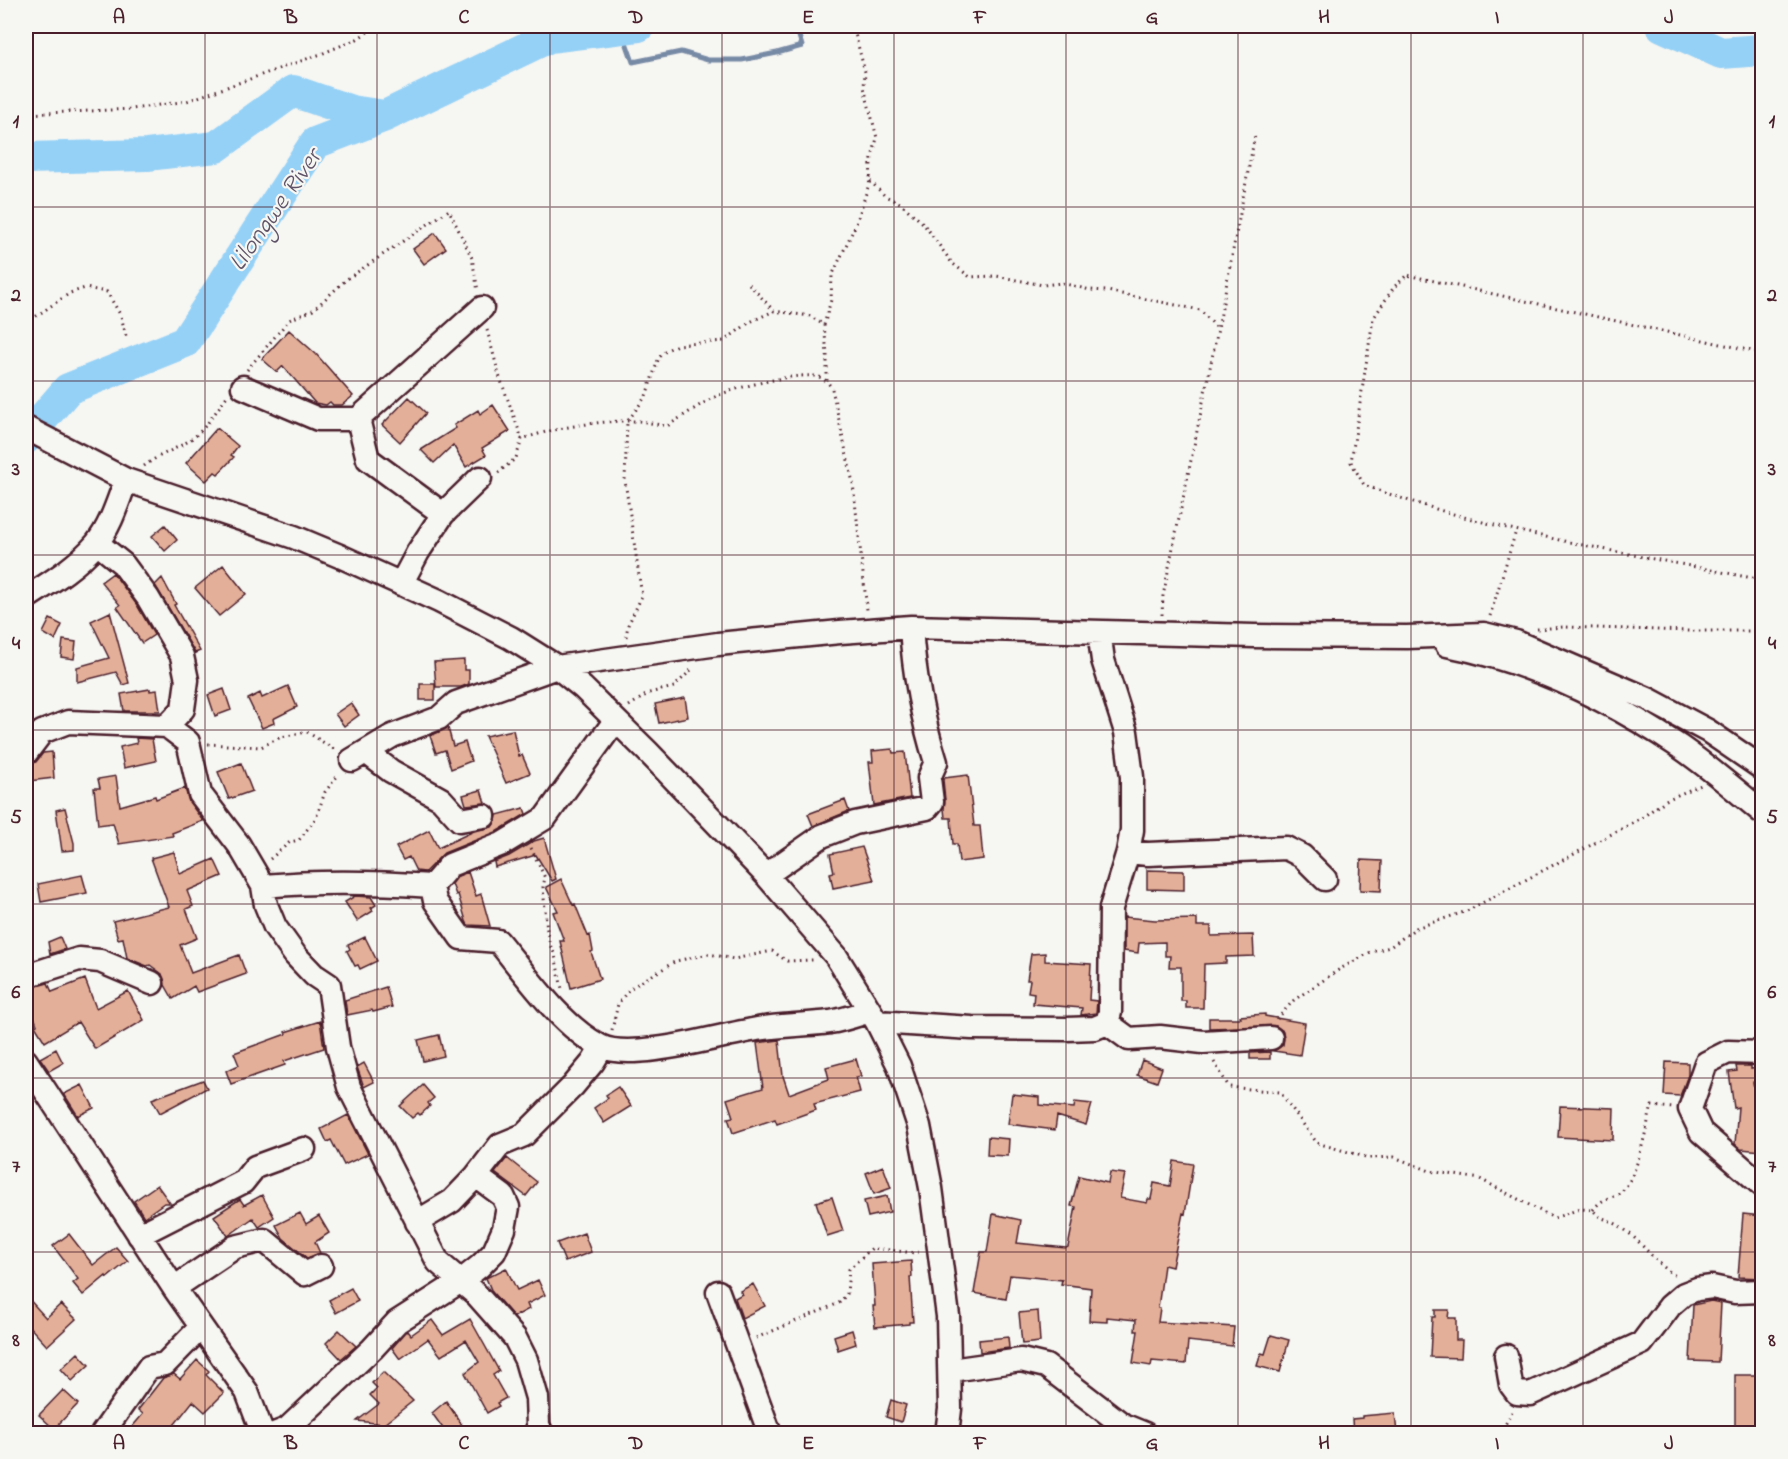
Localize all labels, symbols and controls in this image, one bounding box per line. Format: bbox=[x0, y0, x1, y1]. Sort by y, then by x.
text: A bbox=[113, 4, 125, 33]
text: B bbox=[283, 4, 298, 33]
text: C bbox=[459, 4, 470, 33]
text: D bbox=[628, 4, 643, 33]
text: E bbox=[802, 4, 814, 33]
text: F bbox=[973, 4, 987, 33]
text: G bbox=[1146, 4, 1159, 33]
text: H bbox=[1318, 4, 1330, 33]
text: I bbox=[1495, 4, 1500, 33]
text: J bbox=[1664, 4, 1674, 33]
text: 1 bbox=[13, 108, 20, 137]
text: 1 bbox=[1769, 108, 1776, 137]
water label: Lilongwe River bbox=[220, 139, 334, 280]
text: 2 bbox=[10, 282, 21, 311]
text: 2 bbox=[1766, 282, 1777, 311]
text: 3 bbox=[11, 456, 20, 485]
text: 3 bbox=[1767, 456, 1776, 485]
text: 4 bbox=[12, 630, 21, 659]
text: 4 bbox=[1768, 630, 1777, 659]
text: 5 bbox=[10, 804, 22, 833]
text: 5 bbox=[1766, 804, 1778, 833]
text: 6 bbox=[12, 979, 21, 1008]
text: 6 bbox=[1768, 979, 1777, 1008]
text: 7 bbox=[12, 1153, 21, 1182]
text: 7 bbox=[1768, 1153, 1777, 1182]
text: 8 bbox=[11, 1327, 20, 1356]
text: 8 bbox=[1767, 1327, 1776, 1356]
text: A bbox=[113, 1430, 125, 1459]
text: B bbox=[283, 1430, 298, 1459]
text: C bbox=[459, 1430, 470, 1459]
text: D bbox=[628, 1430, 643, 1459]
text: E bbox=[802, 1430, 814, 1459]
text: F bbox=[973, 1430, 987, 1459]
text: G bbox=[1146, 1430, 1159, 1459]
text: H bbox=[1318, 1430, 1330, 1459]
text: I bbox=[1495, 1430, 1500, 1459]
text: J bbox=[1664, 1430, 1674, 1459]

